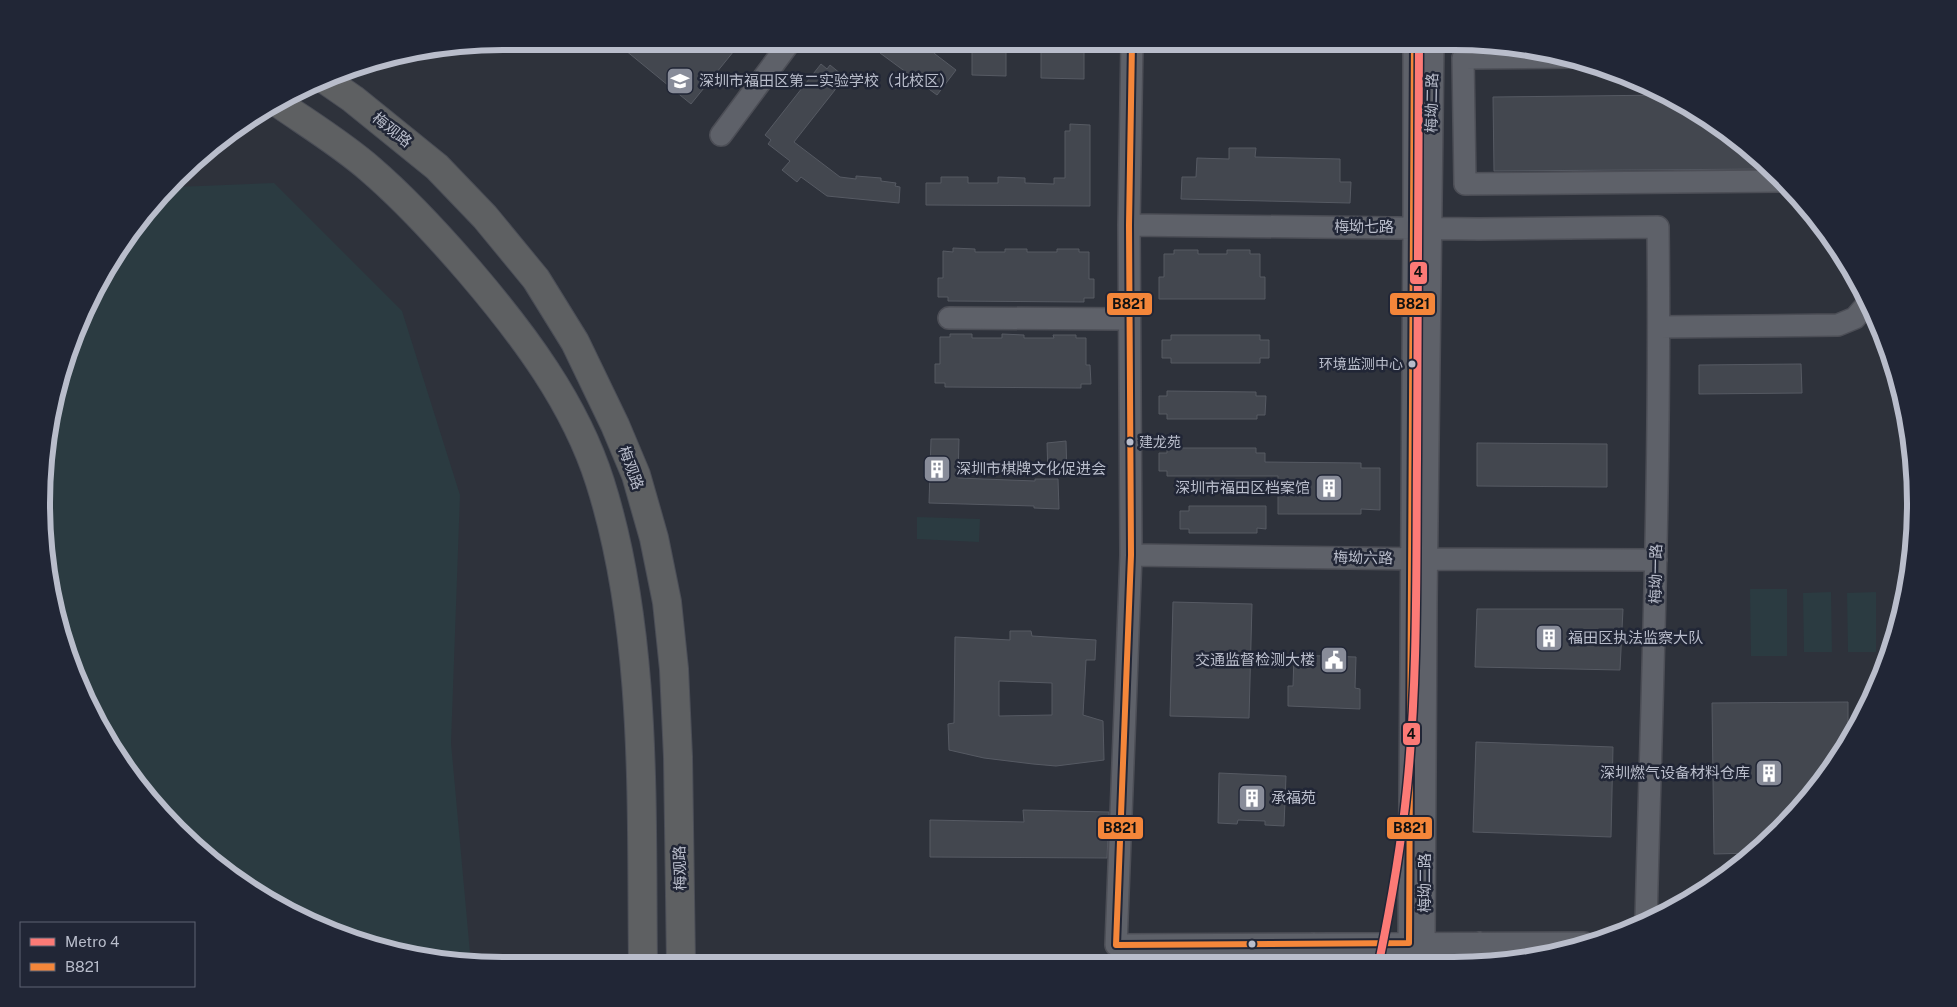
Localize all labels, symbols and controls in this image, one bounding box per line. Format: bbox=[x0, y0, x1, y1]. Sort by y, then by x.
school or university icon: 深圳市福田区第二实验学校（北校区） bbox=[665, 66, 695, 96]
place label: 深圳市福田区第二实验学校（北校区） bbox=[699, 72, 954, 89]
street label: 梅坳二路 bbox=[1422, 73, 1441, 133]
street label: 梅观路 bbox=[369, 109, 415, 150]
street label: 梅坳七路 bbox=[1334, 218, 1394, 235]
line badge: 4 bbox=[1409, 261, 1428, 285]
text: 4 bbox=[1413, 264, 1423, 280]
line badge: B821 bbox=[1106, 292, 1153, 316]
line badge: B821 bbox=[1389, 292, 1436, 316]
text: B821 bbox=[1112, 296, 1146, 312]
text: B821 bbox=[1396, 296, 1430, 312]
place label: 环境监测中心 bbox=[1319, 356, 1403, 372]
marker: 环境监测中心 bbox=[1407, 359, 1417, 369]
place label: 建龙苑 bbox=[1139, 434, 1181, 450]
marker: 建龙苑 bbox=[1125, 437, 1135, 447]
street label: 梅观路 bbox=[616, 444, 647, 492]
building icon: 深圳市棋牌文化促进会 bbox=[922, 454, 952, 484]
place label: 深圳市棋牌文化促进会 bbox=[956, 460, 1106, 477]
building icon: 深圳市福田区档案馆 bbox=[1314, 473, 1344, 503]
place label: 深圳市福田区档案馆 bbox=[1175, 479, 1310, 496]
street label: 梅坳一路 bbox=[1646, 544, 1665, 604]
street label: 梅坳六路 bbox=[1333, 548, 1393, 567]
building icon: 福田区执法监察大队 bbox=[1534, 623, 1564, 653]
place label: 福田区执法监察大队 bbox=[1568, 629, 1703, 646]
public building icon: 交通监督检测大楼 bbox=[1319, 645, 1349, 675]
place label: 交通监督检测大楼 bbox=[1195, 651, 1315, 668]
line badge: 4 bbox=[1402, 722, 1421, 746]
text: 4 bbox=[1406, 726, 1416, 742]
building icon: 深圳燃气设备材料仓库 bbox=[1754, 758, 1784, 788]
place label: 深圳燃气设备材料仓库 bbox=[1600, 764, 1750, 781]
building icon: 承福苑 bbox=[1237, 783, 1267, 813]
place label: 承福苑 bbox=[1271, 789, 1316, 806]
line badge: B821 bbox=[1097, 816, 1144, 840]
line badge: B821 bbox=[1386, 816, 1433, 840]
text: B821 bbox=[1103, 820, 1137, 836]
text: B821 bbox=[1393, 820, 1427, 836]
street label: 梅观路 bbox=[671, 845, 688, 891]
street label: 梅坳二路 bbox=[1416, 853, 1433, 913]
legend bbox=[20, 922, 195, 987]
text: Metro 4 bbox=[65, 933, 119, 950]
unlabelled marker bbox=[1247, 939, 1257, 949]
text: B821 bbox=[65, 958, 100, 975]

